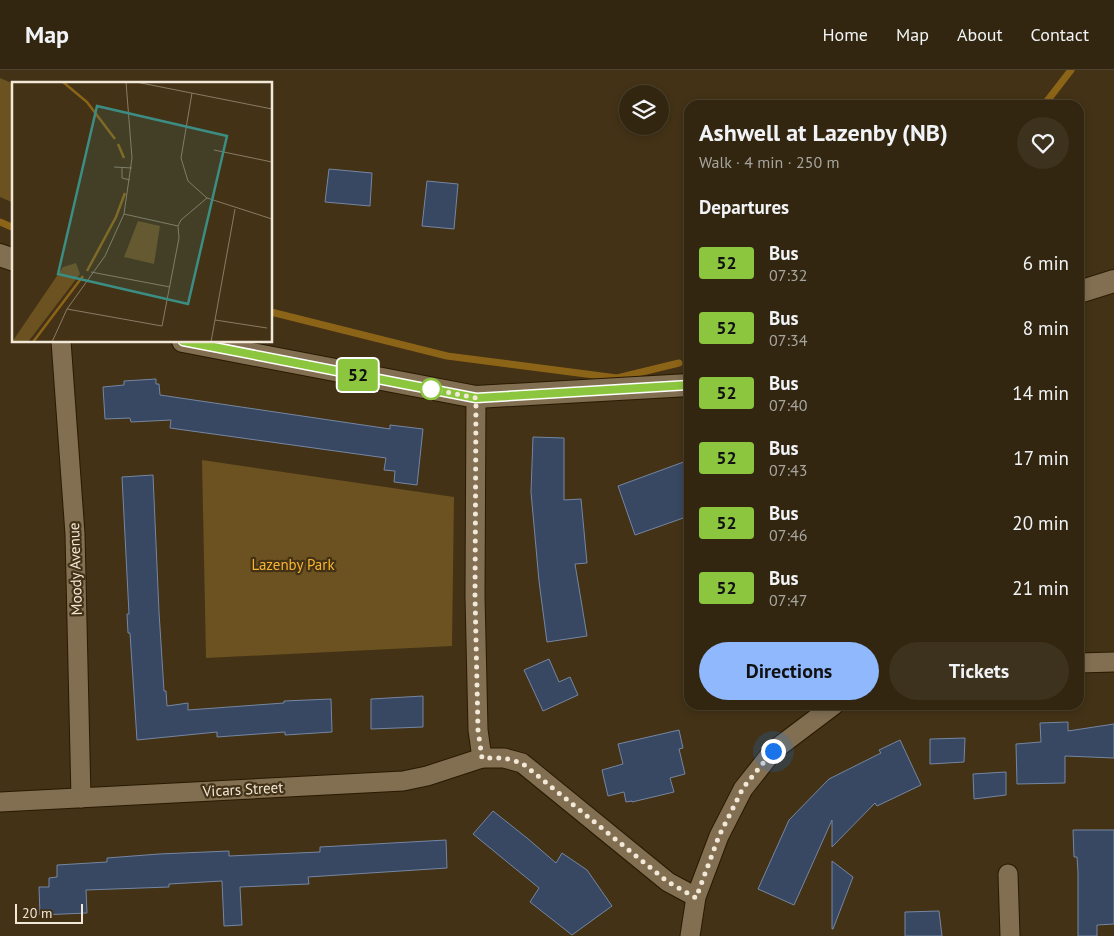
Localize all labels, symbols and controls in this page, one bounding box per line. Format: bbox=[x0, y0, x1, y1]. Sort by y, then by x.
text: Map bbox=[25, 19, 69, 50]
text: Home bbox=[822, 23, 868, 46]
text: Map bbox=[896, 23, 929, 46]
text: About bbox=[957, 23, 1003, 46]
text: Contact bbox=[1031, 23, 1089, 46]
inset map bbox=[12, 82, 272, 342]
map controls bbox=[619, 85, 669, 135]
button: layers bbox=[619, 85, 669, 135]
text: Ashwell at Lazenby (NB) bbox=[699, 117, 948, 148]
button: heart bbox=[1017, 117, 1069, 169]
text: Walk · 4 min · 250 m bbox=[699, 152, 839, 172]
text: Departures bbox=[699, 195, 789, 219]
text: Bus bbox=[769, 241, 798, 265]
text: 52 bbox=[716, 251, 737, 274]
text: 6 min bbox=[1023, 251, 1069, 275]
text: 07:32 bbox=[769, 265, 807, 285]
text: Bus bbox=[769, 306, 798, 330]
text: 52 bbox=[716, 316, 737, 339]
text: 8 min bbox=[1023, 316, 1069, 340]
text: 07:34 bbox=[769, 330, 807, 350]
line badge: 52 bbox=[336, 359, 380, 391]
text: 52 bbox=[348, 363, 368, 386]
text: Bus bbox=[769, 371, 798, 395]
unlabelled marker bbox=[420, 378, 442, 400]
text: 52 bbox=[716, 381, 737, 404]
text: 14 min bbox=[1012, 381, 1069, 405]
text: 07:40 bbox=[769, 395, 807, 415]
text: Bus bbox=[769, 436, 798, 460]
text: 52 bbox=[716, 446, 737, 469]
text: 17 min bbox=[1013, 446, 1069, 470]
text: 07:43 bbox=[769, 460, 807, 480]
text: Bus bbox=[769, 501, 798, 525]
text: 52 bbox=[716, 511, 737, 534]
text: 20 min bbox=[1012, 511, 1069, 535]
street label: Moody Avenue bbox=[64, 522, 86, 616]
text: 07:46 bbox=[769, 525, 807, 545]
park label: Lazenby Park bbox=[251, 555, 335, 574]
text: Bus bbox=[769, 566, 798, 590]
text: 52 bbox=[716, 576, 737, 599]
text: 21 min bbox=[1012, 576, 1069, 600]
text: 07:47 bbox=[769, 590, 807, 610]
button: Directions bbox=[699, 642, 879, 700]
button: Tickets bbox=[889, 642, 1069, 700]
your location bbox=[761, 739, 786, 764]
street label: Vicars Street bbox=[201, 777, 284, 801]
scale bar bbox=[15, 901, 82, 924]
text: 20 m bbox=[22, 904, 52, 922]

